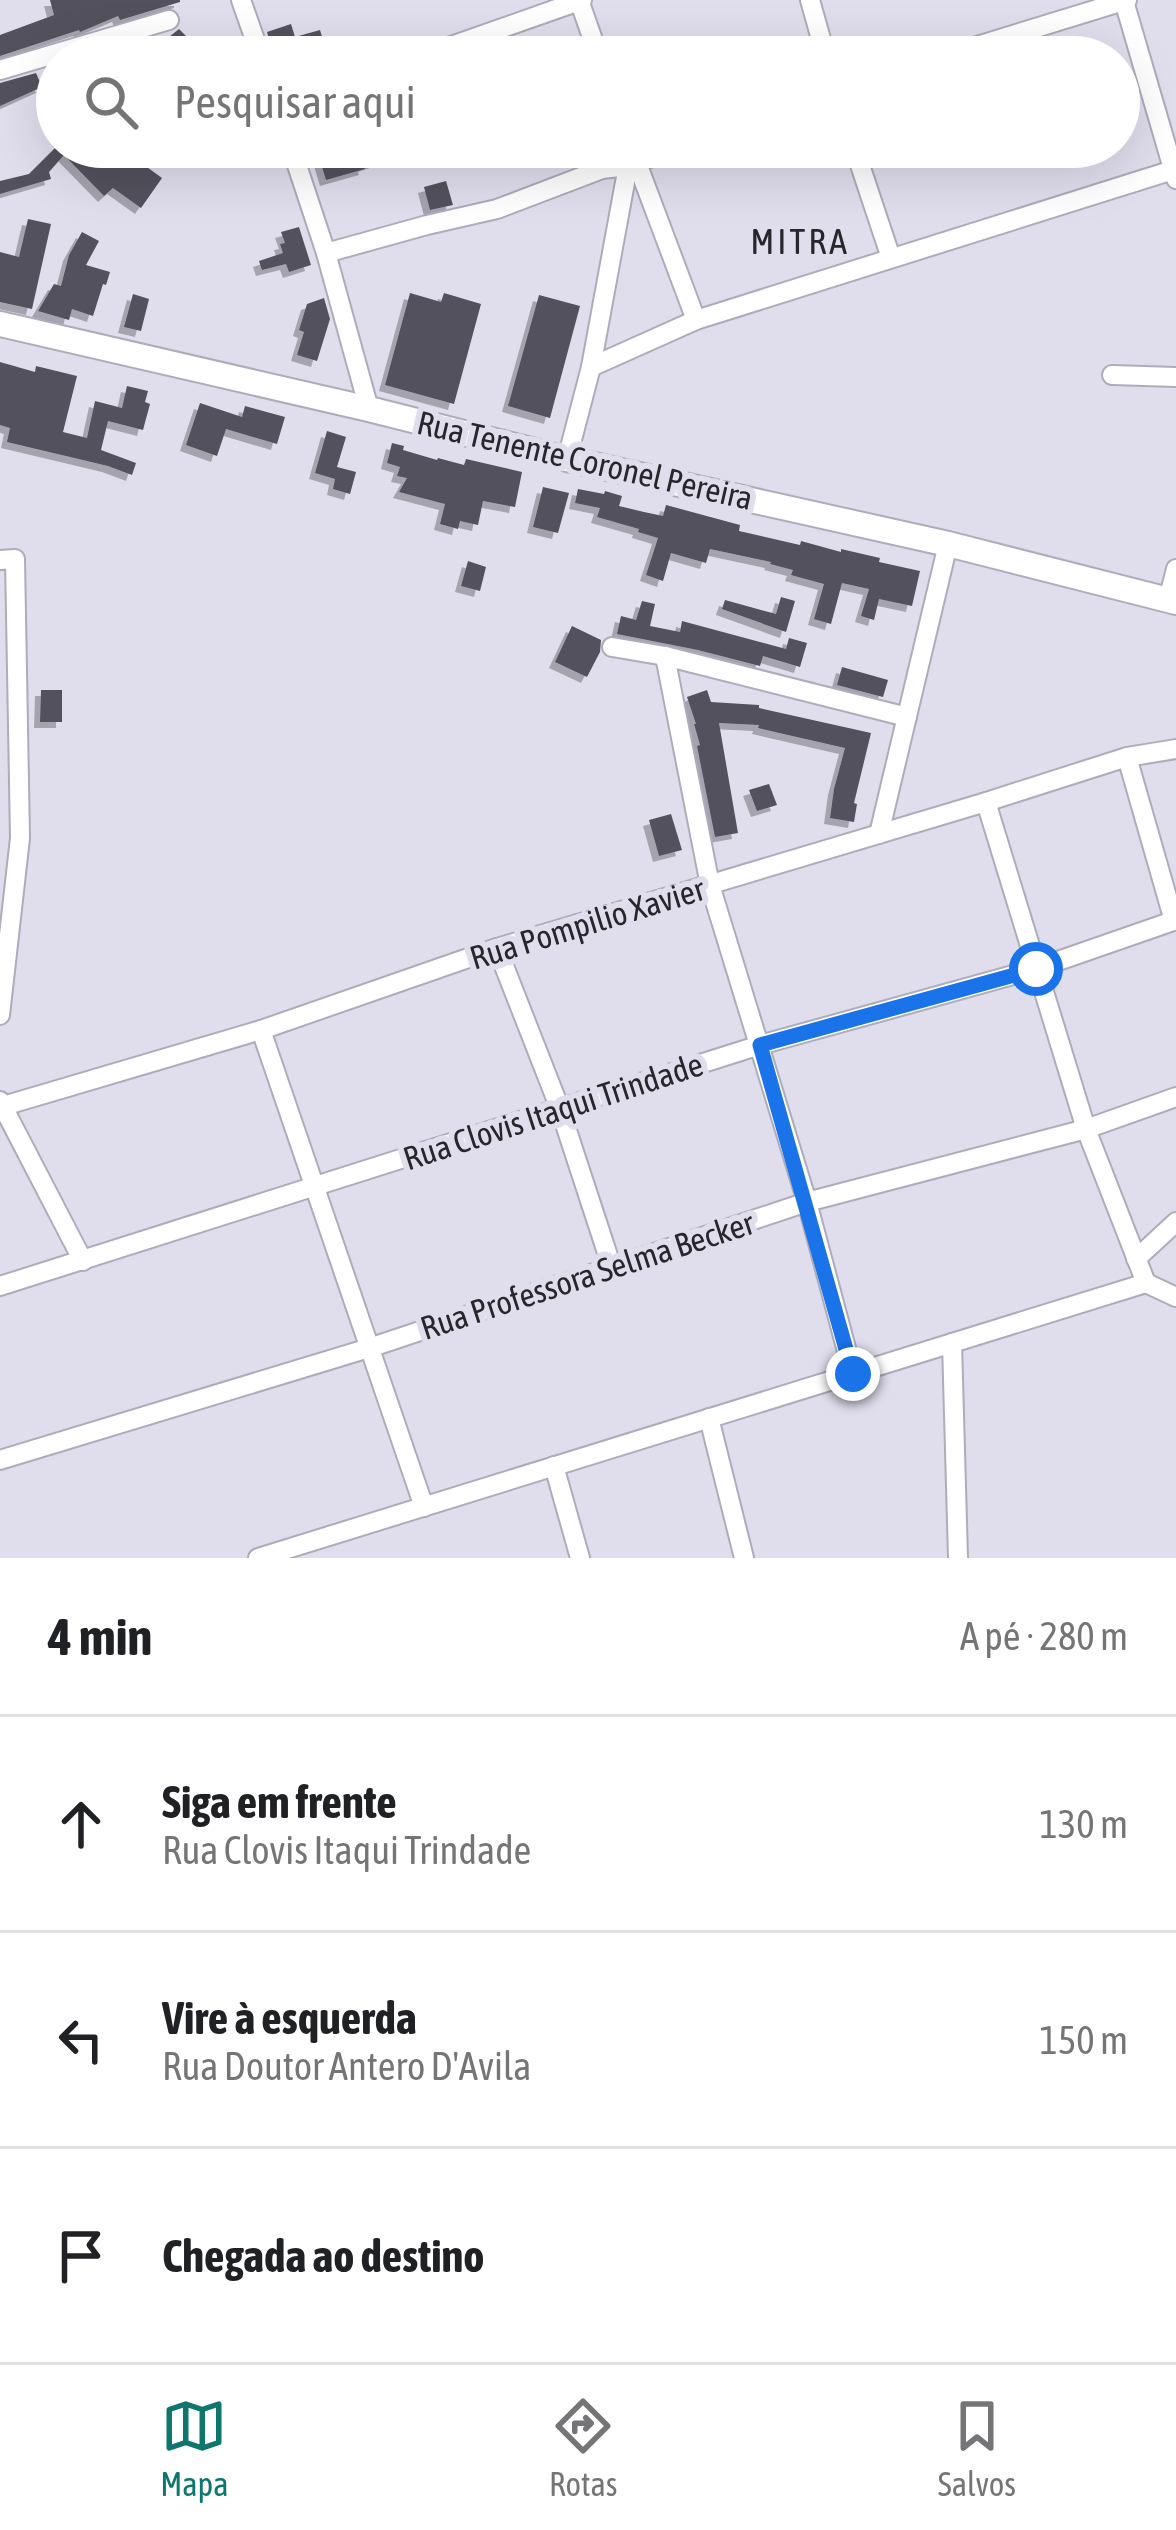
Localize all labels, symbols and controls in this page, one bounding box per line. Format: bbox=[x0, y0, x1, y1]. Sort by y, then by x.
search box bbox=[36, 36, 1140, 168]
icon: search bbox=[78, 69, 144, 135]
text: Pesquisar aqui bbox=[174, 76, 416, 128]
district label: MITRA bbox=[750, 220, 850, 262]
street label: Rua Tenente Coronel Pereira bbox=[414, 403, 756, 517]
street label: Rua Pompilio Xavier bbox=[465, 869, 710, 977]
route start bbox=[1009, 942, 1063, 996]
street label: Rua Clovis Itaqui Trindade bbox=[399, 1045, 707, 1177]
street label: Rua Professora Selma Becker bbox=[416, 1203, 760, 1347]
route end bbox=[826, 1347, 880, 1401]
text: 4 min bbox=[48, 1607, 152, 1666]
text: A pé · 280 m bbox=[960, 1614, 1128, 1658]
text: Siga em frente bbox=[162, 1776, 397, 1828]
icon: ahead bbox=[48, 1791, 114, 1857]
text: 130 m bbox=[1040, 1802, 1128, 1846]
text: Rua Clovis Itaqui Trindade bbox=[162, 1828, 531, 1872]
text: Vire à esquerda bbox=[162, 1992, 417, 2044]
icon: left bbox=[48, 2007, 114, 2073]
text: 150 m bbox=[1040, 2018, 1128, 2062]
text: Rua Doutor Antero D'Avila bbox=[162, 2044, 531, 2088]
icon: arrive bbox=[48, 2223, 114, 2289]
text: Chegada ao destino bbox=[162, 2230, 484, 2282]
tab: Mapa bbox=[160, 2393, 229, 2503]
tab: Rotas bbox=[549, 2393, 617, 2503]
tab: Salvos bbox=[938, 2393, 1016, 2503]

